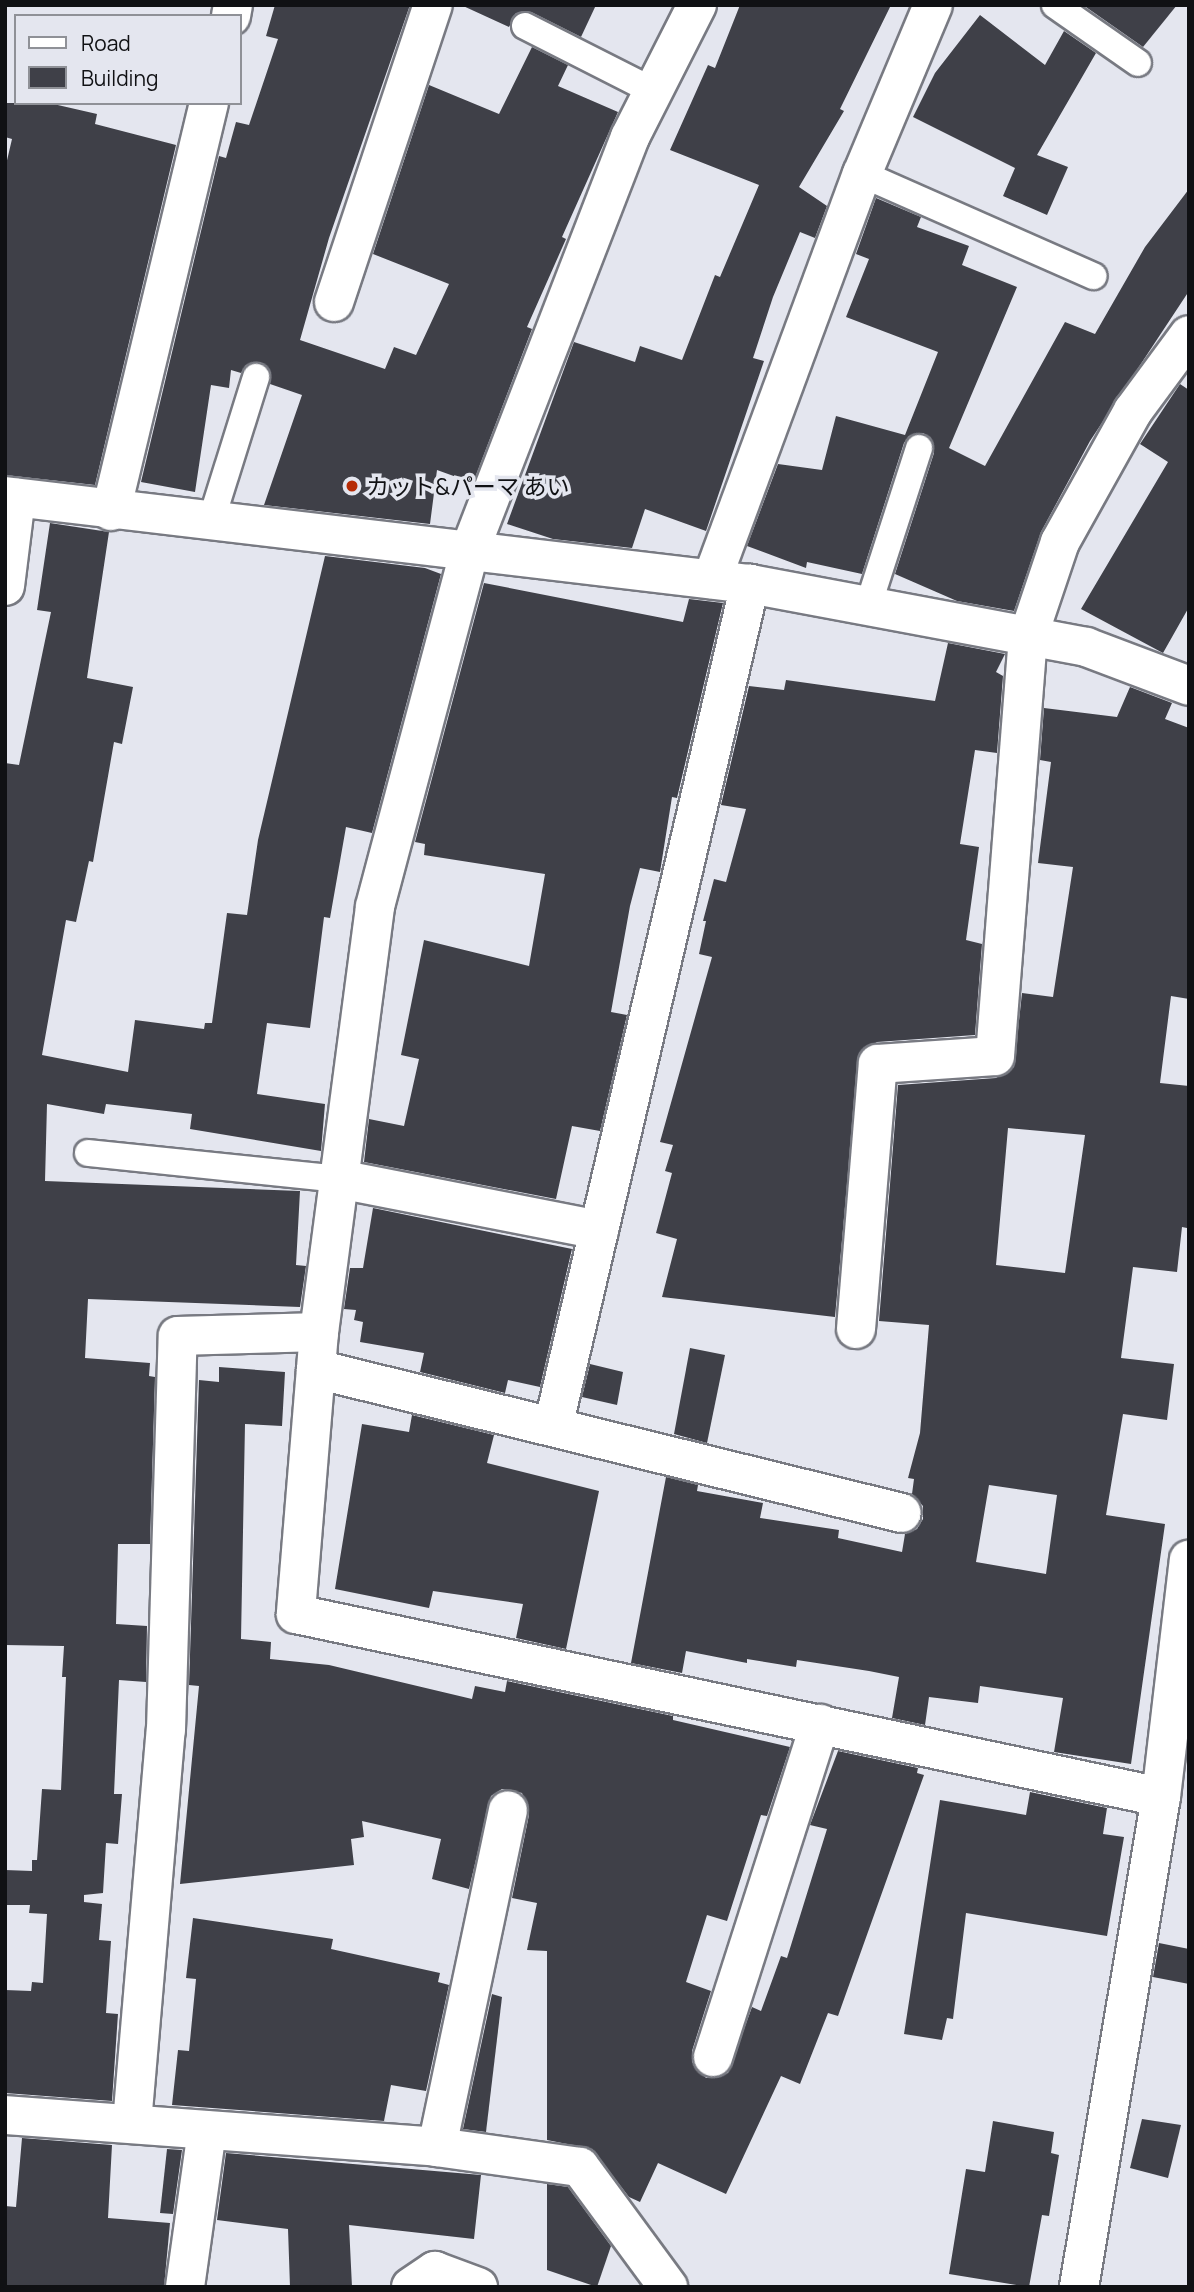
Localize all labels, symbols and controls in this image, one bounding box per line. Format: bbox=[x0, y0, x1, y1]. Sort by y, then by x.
legend bbox=[14, 14, 242, 105]
text: Road bbox=[81, 29, 131, 57]
text: Building bbox=[81, 64, 158, 92]
place label: カット&パーマ あい bbox=[366, 472, 570, 500]
marker: カット&パーマ あい bbox=[344, 478, 360, 494]

